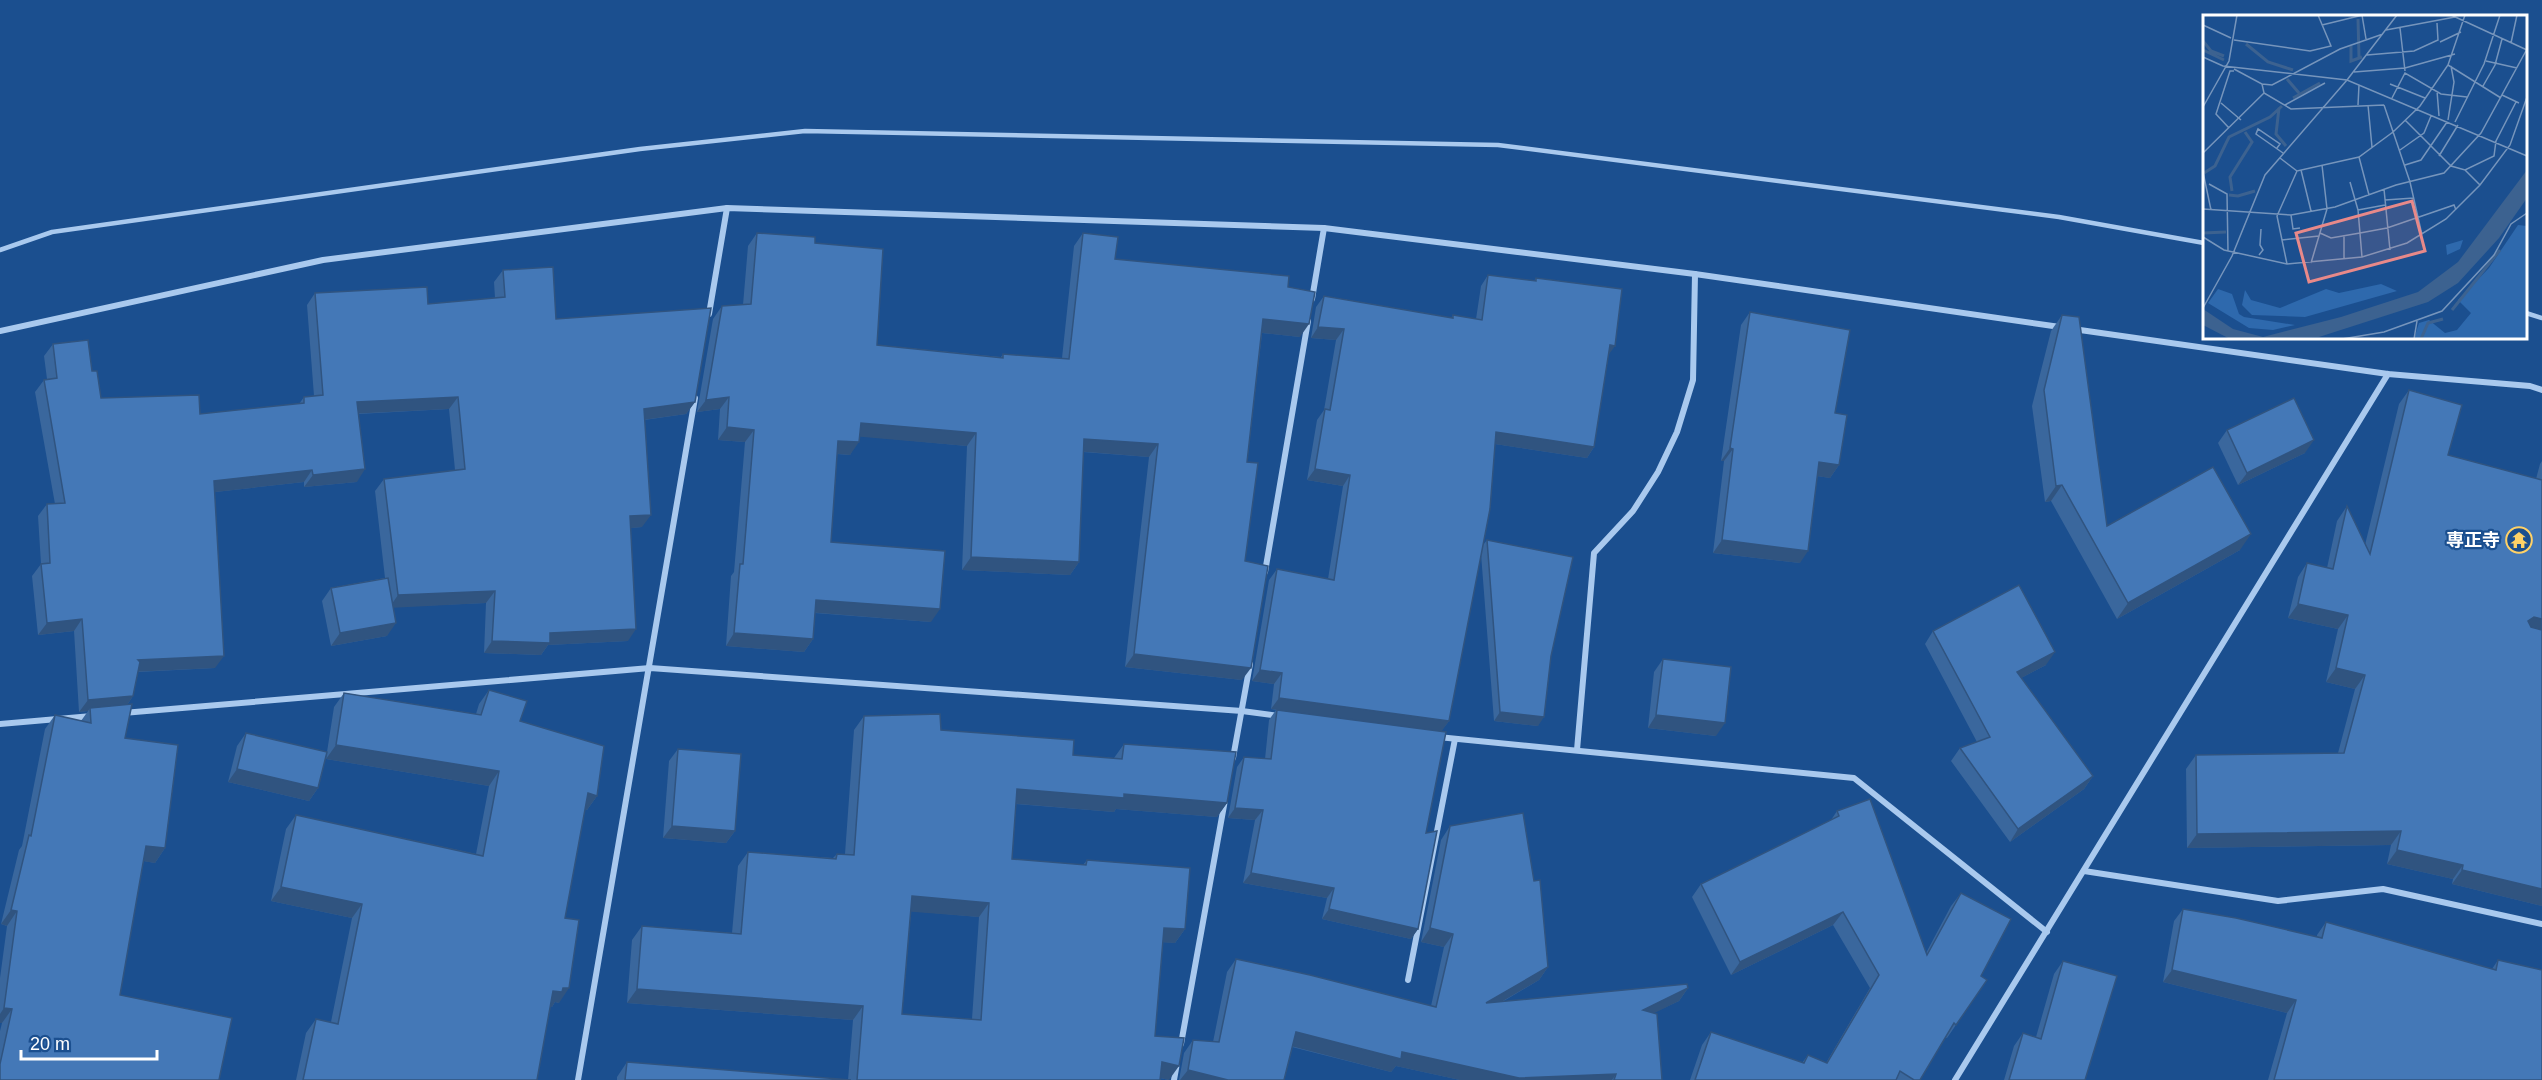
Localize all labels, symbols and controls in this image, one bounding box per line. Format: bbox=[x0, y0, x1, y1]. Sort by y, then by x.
inset map bbox=[2203, 15, 2527, 339]
temple icon: 専正寺 bbox=[2504, 525, 2534, 555]
place label: 専正寺 bbox=[2446, 530, 2500, 550]
scale bar bbox=[21, 1023, 158, 1061]
text: 20 m bbox=[30, 1034, 70, 1054]

